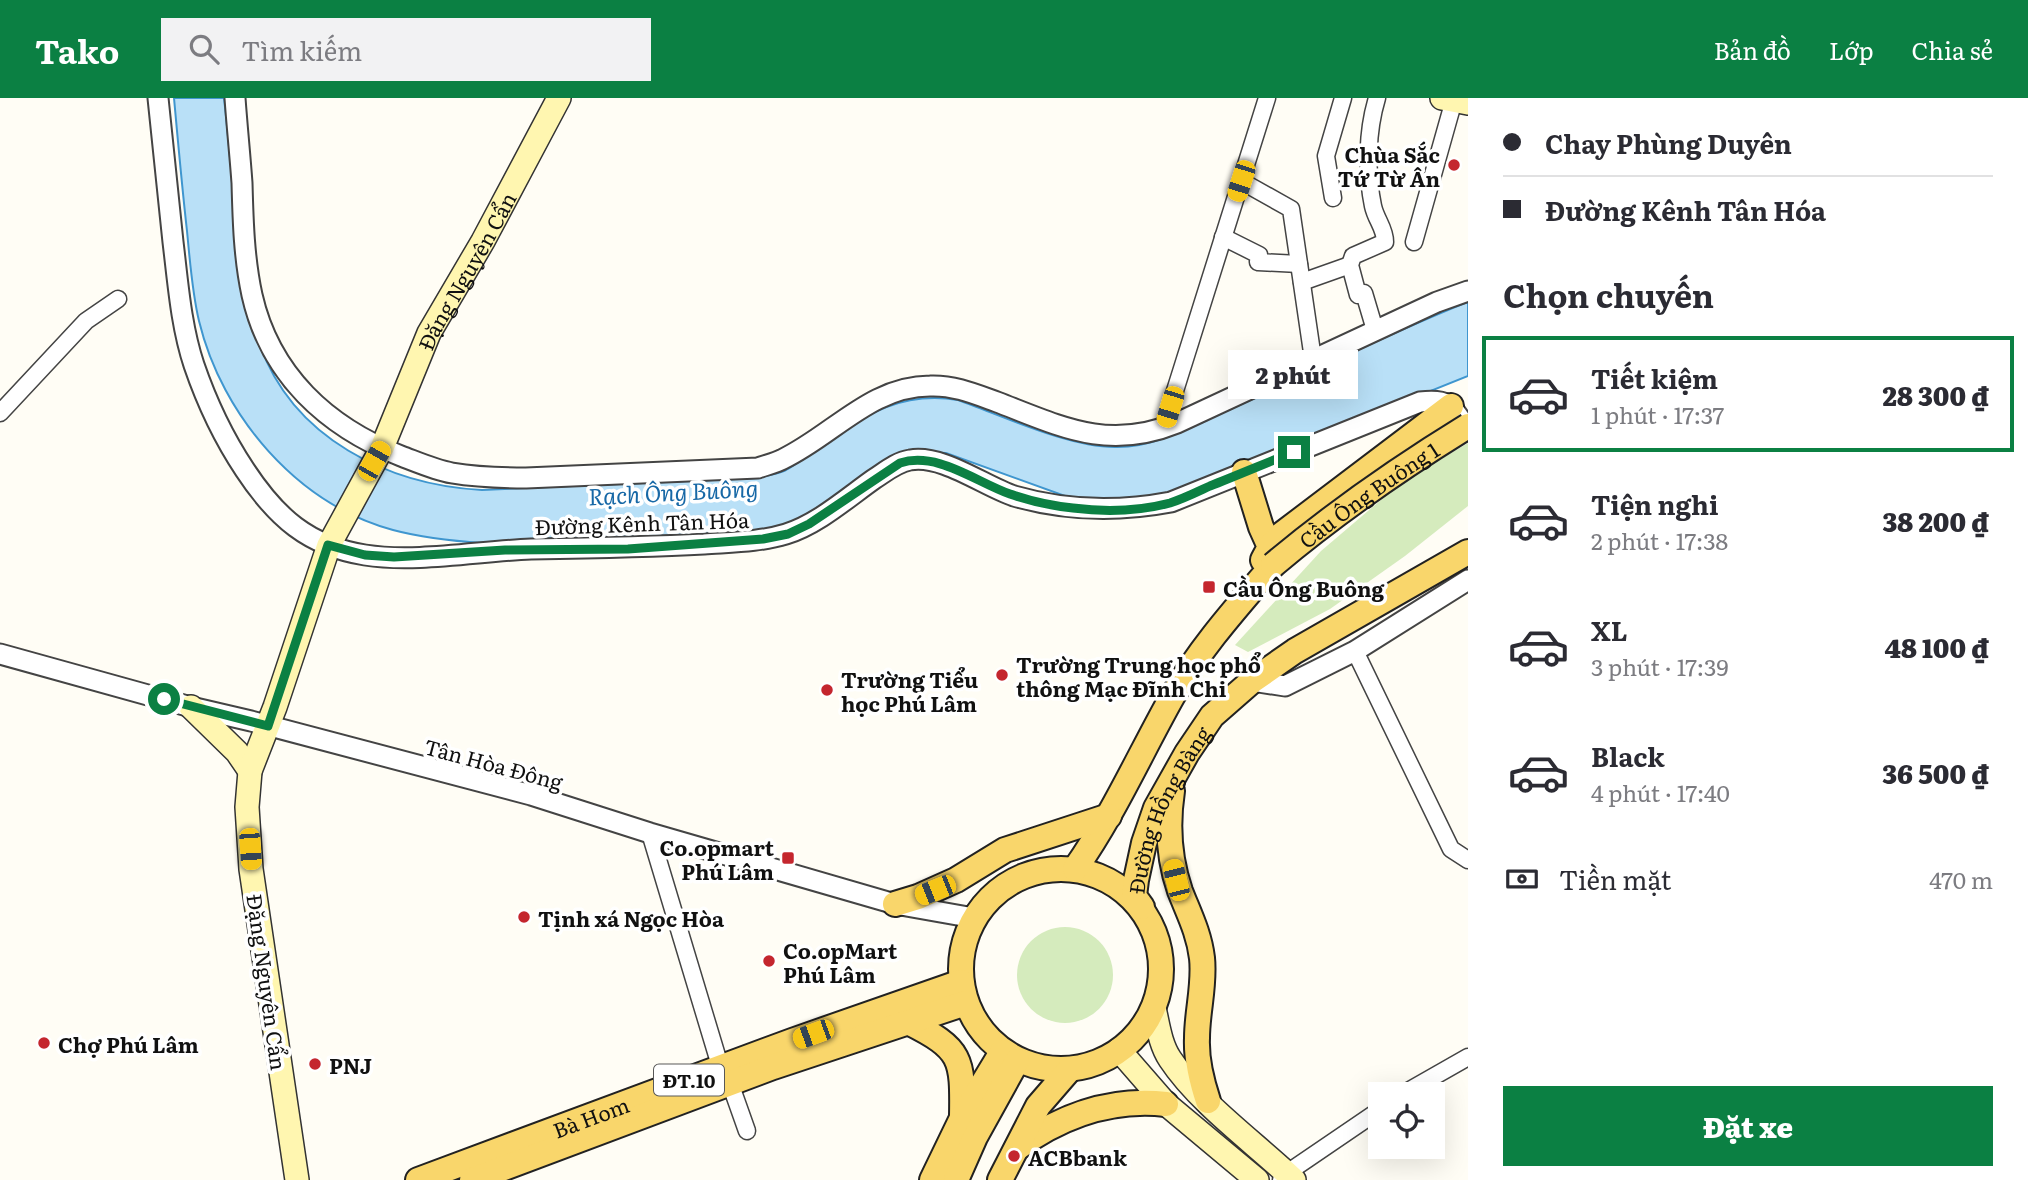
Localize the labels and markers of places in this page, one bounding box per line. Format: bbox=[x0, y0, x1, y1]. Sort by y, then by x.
place label: Chùa Sắc Tứ Từ Ân bbox=[1338, 138, 1440, 193]
marker: Chùa Sắc Tứ Từ Ân bbox=[1446, 157, 1462, 173]
place label: Cầu Ông Buông bbox=[1223, 572, 1385, 603]
marker: Cầu Ông Buông bbox=[1201, 579, 1217, 595]
place label: Trường Trung học phổ thông Mạc Đĩnh Chi bbox=[1016, 648, 1261, 703]
place label: Trường Tiểu học Phú Lâm bbox=[841, 663, 978, 718]
marker: Trường Trung học phổ thông Mạc Đĩnh Chi bbox=[994, 667, 1010, 683]
marker: Trường Tiểu học Phú Lâm bbox=[819, 682, 835, 698]
place label: Co.opmart Phú Lâm bbox=[660, 831, 775, 886]
marker: Co.opmart Phú Lâm bbox=[780, 850, 796, 866]
place label: Tịnh xá Ngọc Hòa bbox=[538, 902, 725, 933]
marker: Tịnh xá Ngọc Hòa bbox=[516, 909, 532, 925]
place label: Co.opMart Phú Lâm bbox=[783, 934, 898, 989]
marker: Co.opMart Phú Lâm bbox=[761, 953, 777, 969]
place label: Chợ Phú Lâm bbox=[58, 1028, 199, 1059]
marker: Chợ Phú Lâm bbox=[36, 1035, 52, 1051]
place label: PNJ bbox=[329, 1049, 372, 1080]
marker: PNJ bbox=[307, 1056, 323, 1072]
place label: ACBbank bbox=[1028, 1141, 1128, 1172]
marker: ACBbank bbox=[1006, 1148, 1022, 1164]

